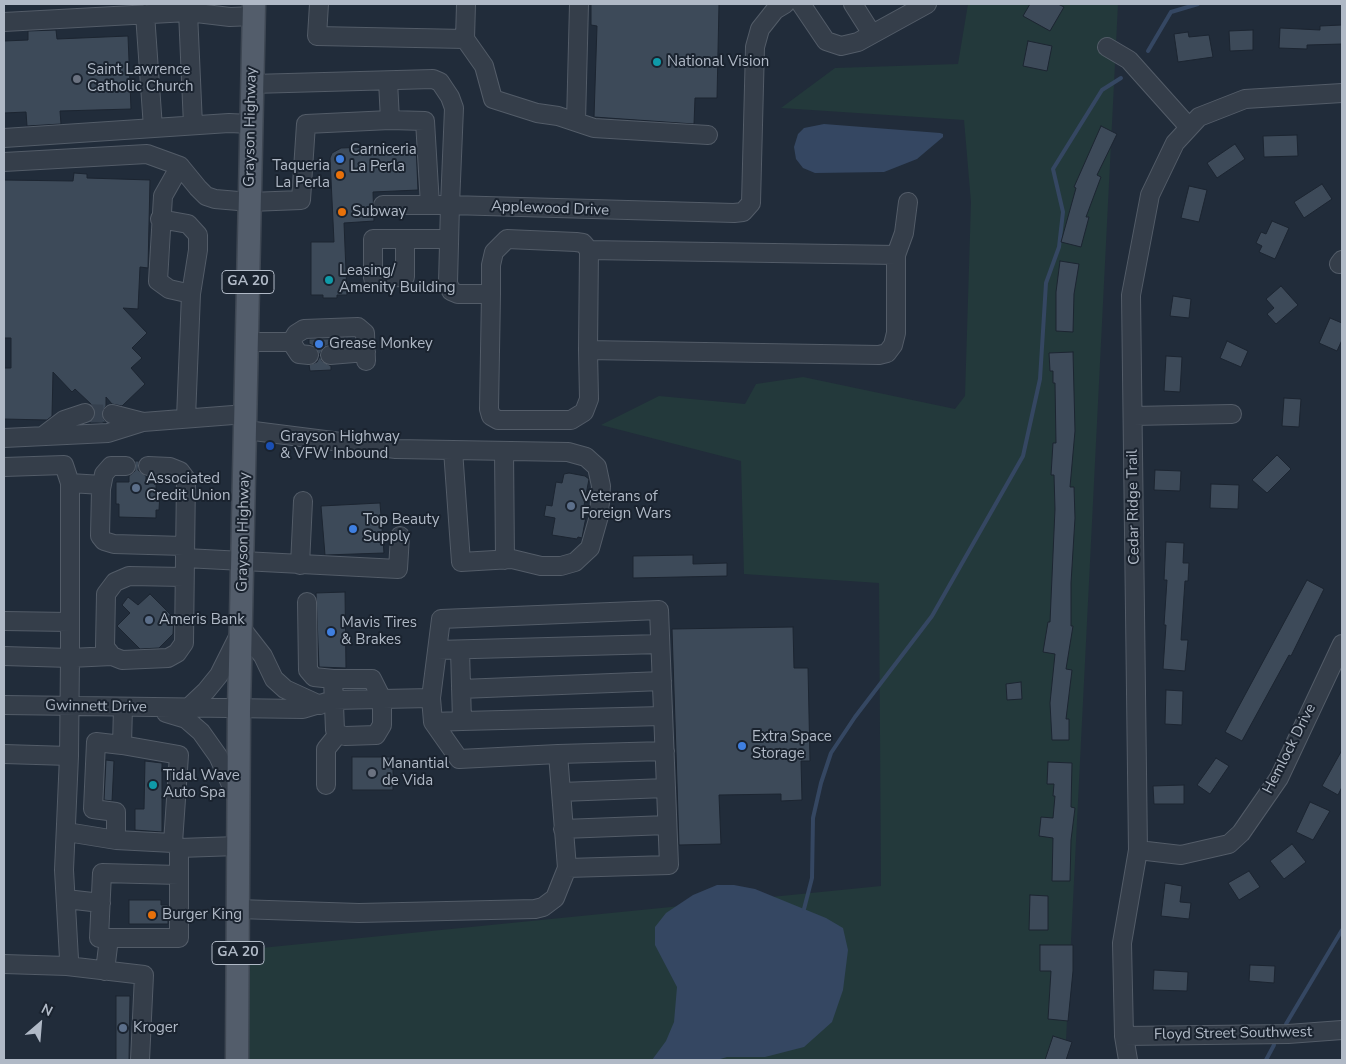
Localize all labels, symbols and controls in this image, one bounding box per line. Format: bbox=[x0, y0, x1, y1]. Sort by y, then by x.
place label: National Vision bbox=[667, 53, 769, 71]
marker: National Vision bbox=[651, 56, 663, 68]
place label: Saint Lawrence Catholic Church bbox=[87, 61, 193, 96]
street label: Grayson Highway bbox=[241, 67, 261, 187]
marker: Saint Lawrence Catholic Church bbox=[71, 73, 83, 85]
place label: Carniceria La Perla bbox=[350, 141, 417, 176]
marker: Carniceria La Perla bbox=[334, 153, 346, 165]
place label: Taqueria La Perla bbox=[272, 157, 330, 192]
marker: Taqueria La Perla bbox=[334, 169, 346, 181]
street label: Applewood Drive bbox=[491, 198, 609, 220]
place label: Subway bbox=[352, 203, 406, 221]
marker: Subway bbox=[336, 206, 348, 218]
place label: Leasing/ Amenity Building bbox=[339, 262, 456, 297]
road number: GA 20 bbox=[222, 270, 274, 294]
marker: Leasing/ Amenity Building bbox=[323, 274, 335, 286]
place label: Grease Monkey bbox=[329, 335, 433, 353]
marker: Grease Monkey bbox=[313, 338, 325, 350]
place label: Grayson Highway & VFW Inbound bbox=[280, 428, 400, 463]
marker: Grayson Highway & VFW Inbound bbox=[264, 440, 276, 452]
street label: Cedar Ridge Trail bbox=[1124, 449, 1144, 565]
place label: Associated Credit Union bbox=[146, 470, 230, 505]
street label: Grayson Highway bbox=[234, 472, 254, 592]
marker: Associated Credit Union bbox=[130, 482, 142, 494]
place label: Veterans of Foreign Wars bbox=[581, 488, 671, 523]
marker: Veterans of Foreign Wars bbox=[565, 500, 577, 512]
place label: Top Beauty Supply bbox=[363, 511, 439, 546]
marker: Top Beauty Supply bbox=[347, 523, 359, 535]
place label: Ameris Bank bbox=[159, 611, 245, 629]
marker: Ameris Bank bbox=[143, 614, 155, 626]
place label: Mavis Tires & Brakes bbox=[341, 614, 417, 649]
marker: Mavis Tires & Brakes bbox=[325, 626, 337, 638]
street label: Gwinnett Drive bbox=[45, 697, 147, 717]
street label: Hemlock Drive bbox=[1260, 701, 1320, 797]
place label: Extra Space Storage bbox=[752, 728, 832, 763]
marker: Extra Space Storage bbox=[736, 740, 748, 752]
place label: Manantial de Vida bbox=[382, 755, 449, 790]
place label: Tidal Wave Auto Spa bbox=[163, 767, 240, 802]
marker: Manantial de Vida bbox=[366, 767, 378, 779]
marker: Tidal Wave Auto Spa bbox=[147, 779, 159, 791]
place label: Burger King bbox=[162, 906, 242, 924]
marker: Burger King bbox=[146, 909, 158, 921]
road number: GA 20 bbox=[212, 941, 264, 964]
north arrow bbox=[15, 999, 65, 1049]
text: N bbox=[38, 999, 56, 1021]
place label: Kroger bbox=[133, 1019, 178, 1037]
marker: Kroger bbox=[117, 1022, 129, 1034]
street label: Floyd Street Southwest bbox=[1154, 1024, 1312, 1044]

